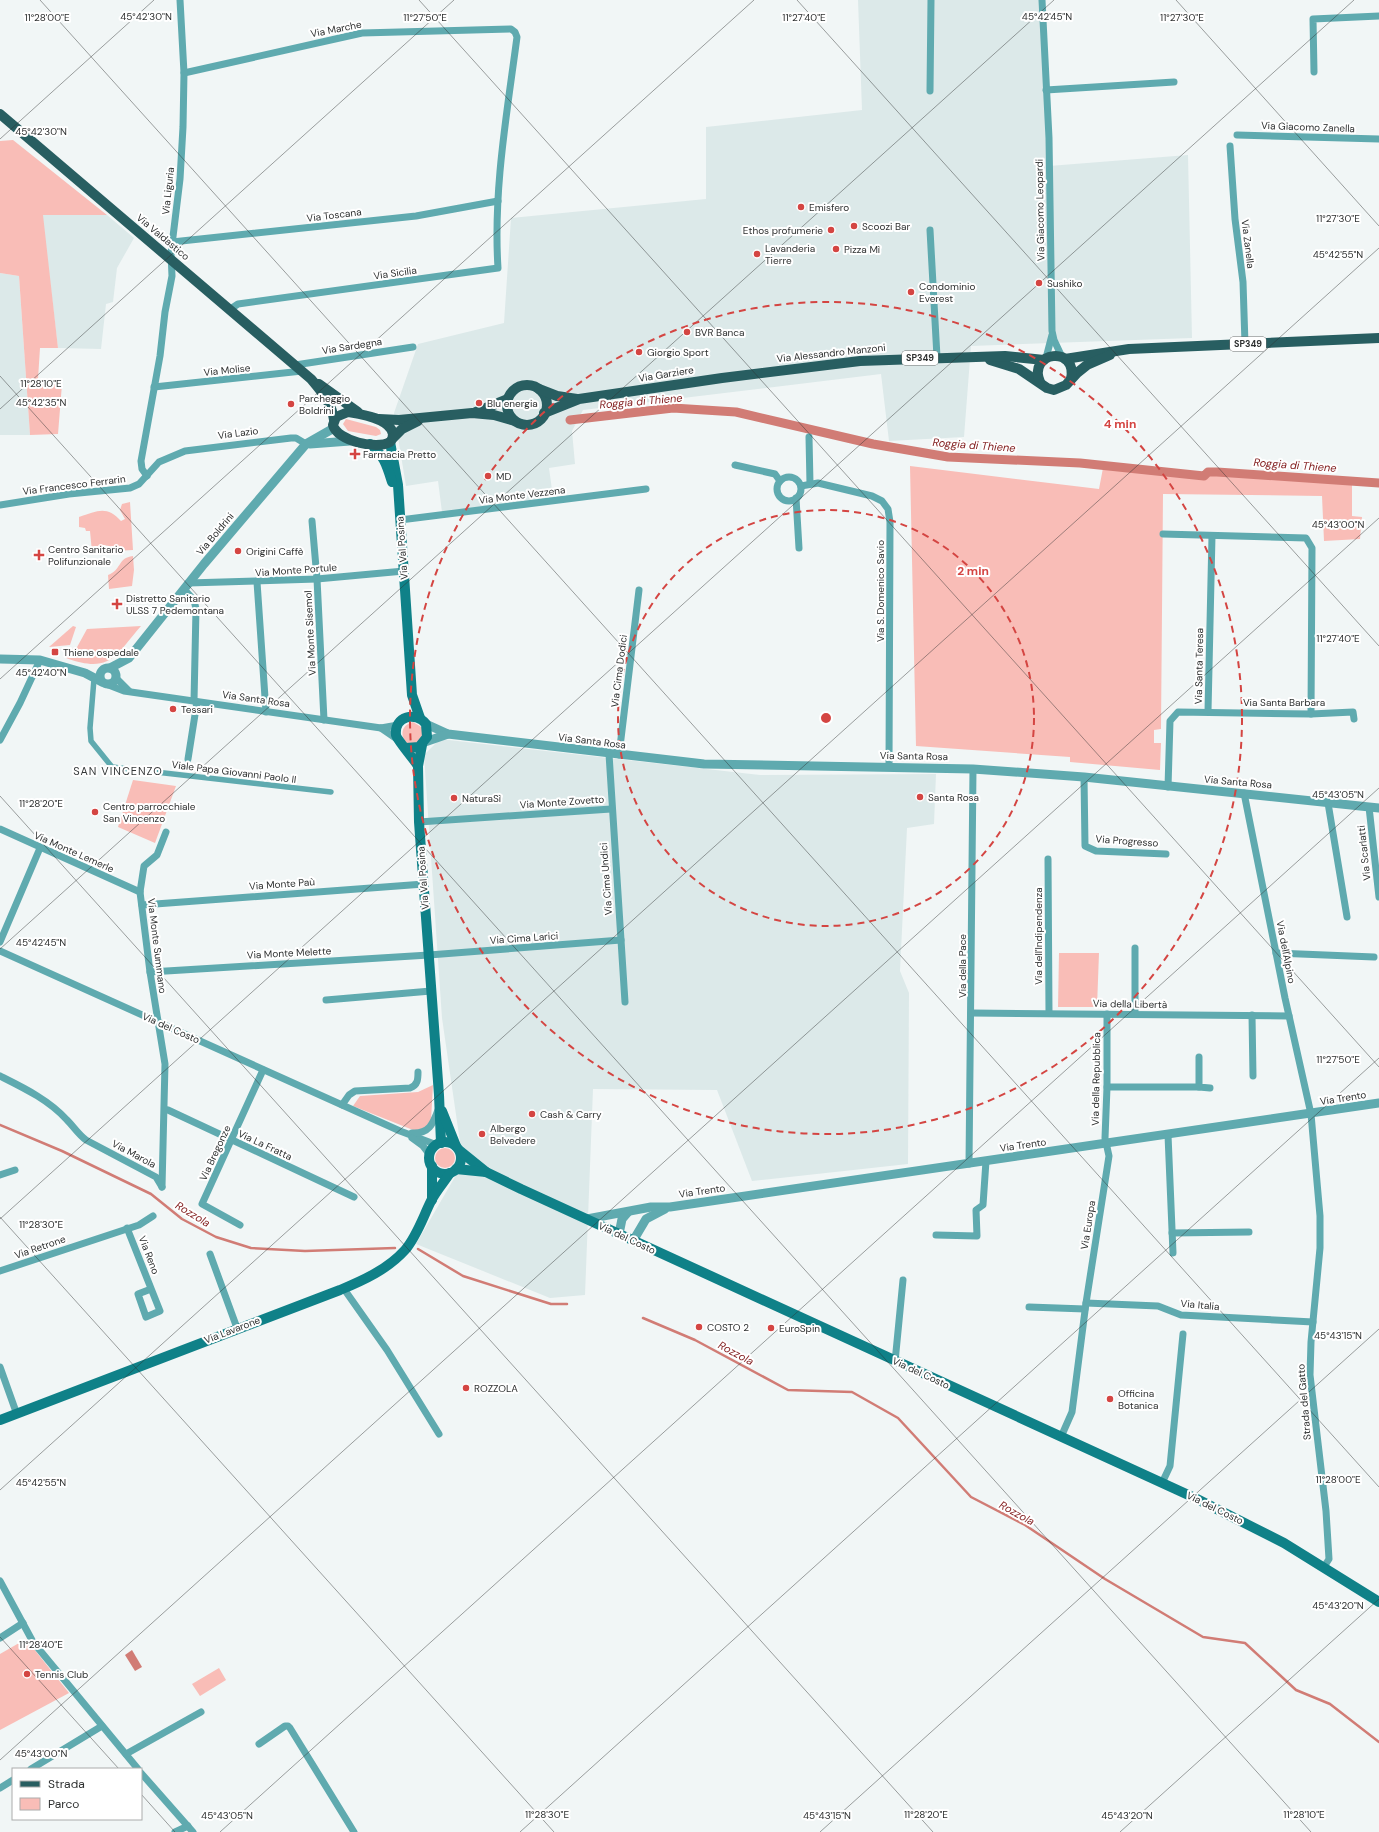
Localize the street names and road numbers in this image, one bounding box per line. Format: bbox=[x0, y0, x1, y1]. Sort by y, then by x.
street label: Via Marche bbox=[309, 18, 363, 40]
street label: Via Giacomo Zanella bbox=[1261, 119, 1355, 135]
street label: Via Giacomo Leopardi bbox=[1033, 159, 1047, 261]
street label: Via Liguria bbox=[159, 167, 177, 215]
street label: Via Toscana bbox=[306, 205, 362, 225]
street label: Via Valdastico bbox=[134, 211, 192, 263]
street label: Via Zanella bbox=[1239, 219, 1257, 269]
street label: Via Sicilia bbox=[373, 264, 417, 282]
street label: Via Sardegna bbox=[321, 335, 383, 357]
road number: SP349 bbox=[1230, 337, 1266, 351]
street label: Via Alessandro Manzoni bbox=[776, 341, 886, 365]
road number: SP349 bbox=[902, 351, 938, 365]
street label: Via Molise bbox=[203, 361, 251, 379]
street label: Via Garziere bbox=[637, 363, 695, 385]
street label: Via Lazio bbox=[217, 424, 259, 442]
street label: Via Francesco Ferrarin bbox=[22, 472, 126, 498]
street label: Via Monte Vezzena bbox=[478, 483, 566, 507]
street label: Via Boldrini bbox=[193, 510, 237, 558]
street label: Via Val Posina bbox=[393, 516, 411, 580]
street label: Via S. Domenico Savio bbox=[874, 540, 887, 642]
street label: Via Monte Portule bbox=[255, 561, 338, 579]
street label: Via Monte Sisemol bbox=[301, 590, 319, 676]
street label: Via Santa Teresa bbox=[1192, 628, 1206, 704]
street label: Via Cima Dodici bbox=[608, 634, 630, 708]
street label: Via Santa Rosa bbox=[221, 688, 291, 710]
street label: Via Santa Barbara bbox=[1243, 696, 1325, 709]
street label: Via Santa Rosa bbox=[557, 730, 627, 752]
street label: Via Santa Rosa bbox=[880, 749, 948, 763]
street label: Viale Papa Giovanni Paolo II bbox=[171, 758, 297, 786]
street label: Via Santa Rosa bbox=[1203, 773, 1273, 791]
street label: Via Monte Zovetto bbox=[519, 793, 605, 811]
street label: Via Scarlatti bbox=[1355, 825, 1373, 881]
street label: Via Monte Lemerle bbox=[32, 829, 116, 876]
street label: Via Progresso bbox=[1095, 832, 1159, 850]
street label: Via Cima Undici bbox=[597, 842, 615, 916]
street label: Via Val Posina bbox=[414, 846, 432, 910]
street label: Via Monte Paù bbox=[249, 875, 316, 893]
street label: Via dell'Indipendenza bbox=[1032, 887, 1045, 985]
street label: Via Monte Summano bbox=[145, 898, 169, 994]
street label: Via dell'Alpino bbox=[1274, 919, 1298, 985]
street label: Via Cima Larici bbox=[489, 929, 559, 947]
street label: Via della Pace bbox=[956, 934, 969, 998]
street label: Via Monte Melette bbox=[246, 944, 332, 962]
street label: Via della Libertà bbox=[1093, 997, 1167, 1011]
street label: Via del Costo bbox=[140, 1010, 202, 1047]
street label: Via della Repubblica bbox=[1089, 1032, 1103, 1126]
street label: Via Trento bbox=[1319, 1088, 1367, 1108]
street label: Via Bregonze bbox=[196, 1123, 234, 1183]
street label: Via La Fratta bbox=[236, 1127, 294, 1163]
street label: Via Trento bbox=[999, 1135, 1047, 1155]
street label: Via Marola bbox=[110, 1137, 158, 1171]
street label: Via Trento bbox=[678, 1181, 726, 1201]
street label: Via Europa bbox=[1078, 1199, 1098, 1251]
street label: Via del Costo bbox=[596, 1219, 658, 1257]
street label: Via Retrone bbox=[13, 1232, 68, 1262]
street label: Via Reno bbox=[136, 1234, 162, 1276]
street label: Via Italia bbox=[1180, 1297, 1220, 1313]
street label: Via Lavarone bbox=[202, 1313, 262, 1347]
street label: Via del Costo bbox=[890, 1354, 952, 1392]
street label: Strada del Gatto bbox=[1294, 1363, 1314, 1441]
street label: Via del Costo bbox=[1184, 1489, 1246, 1527]

